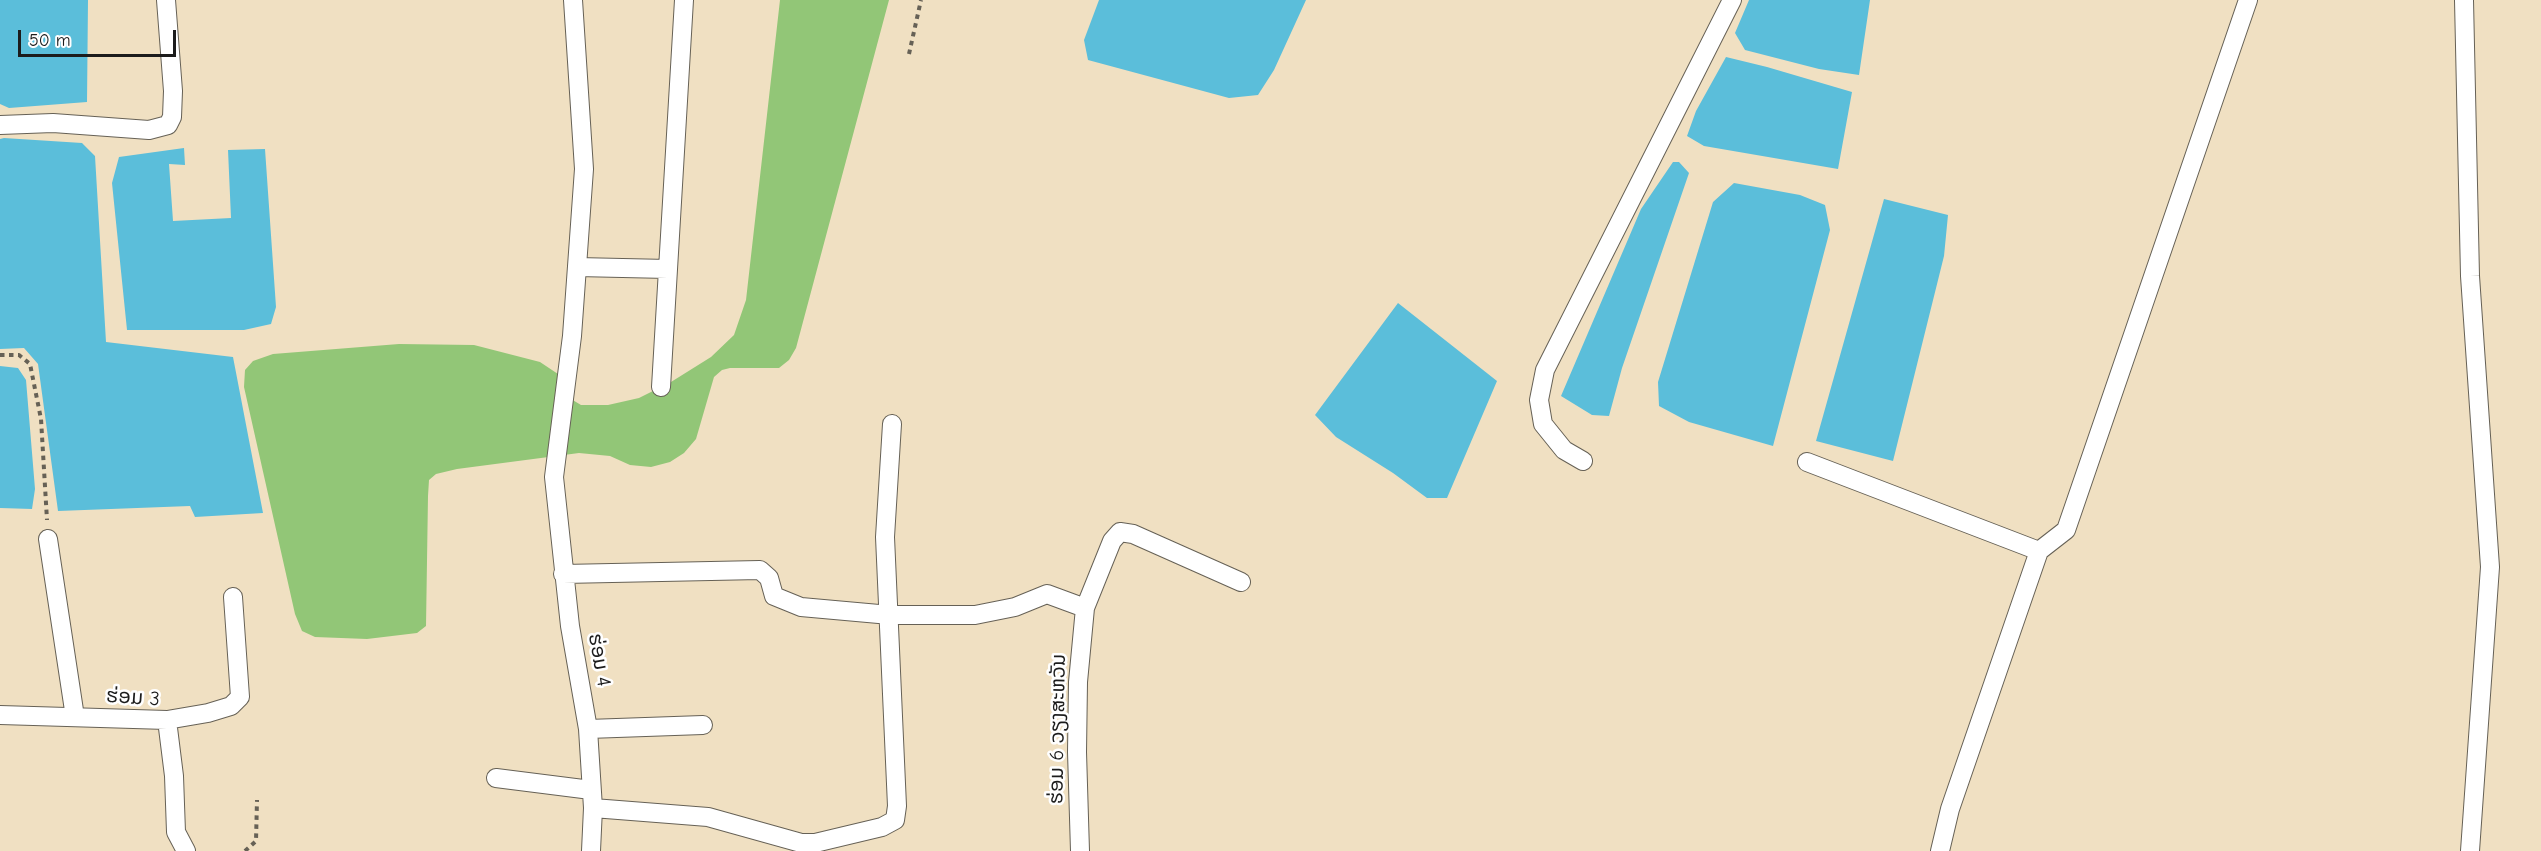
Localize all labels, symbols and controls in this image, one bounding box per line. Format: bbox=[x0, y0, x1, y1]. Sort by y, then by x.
scale bar bbox=[21, 18, 178, 56]
text: 50 m bbox=[29, 30, 71, 51]
street label: ຮ່ອມ 4 bbox=[583, 632, 615, 688]
street label: ຮ່ອມ 6 ວຽງສະຫວັນ bbox=[1045, 654, 1071, 804]
street label: ຮ່ອມ 3 bbox=[105, 684, 161, 712]

